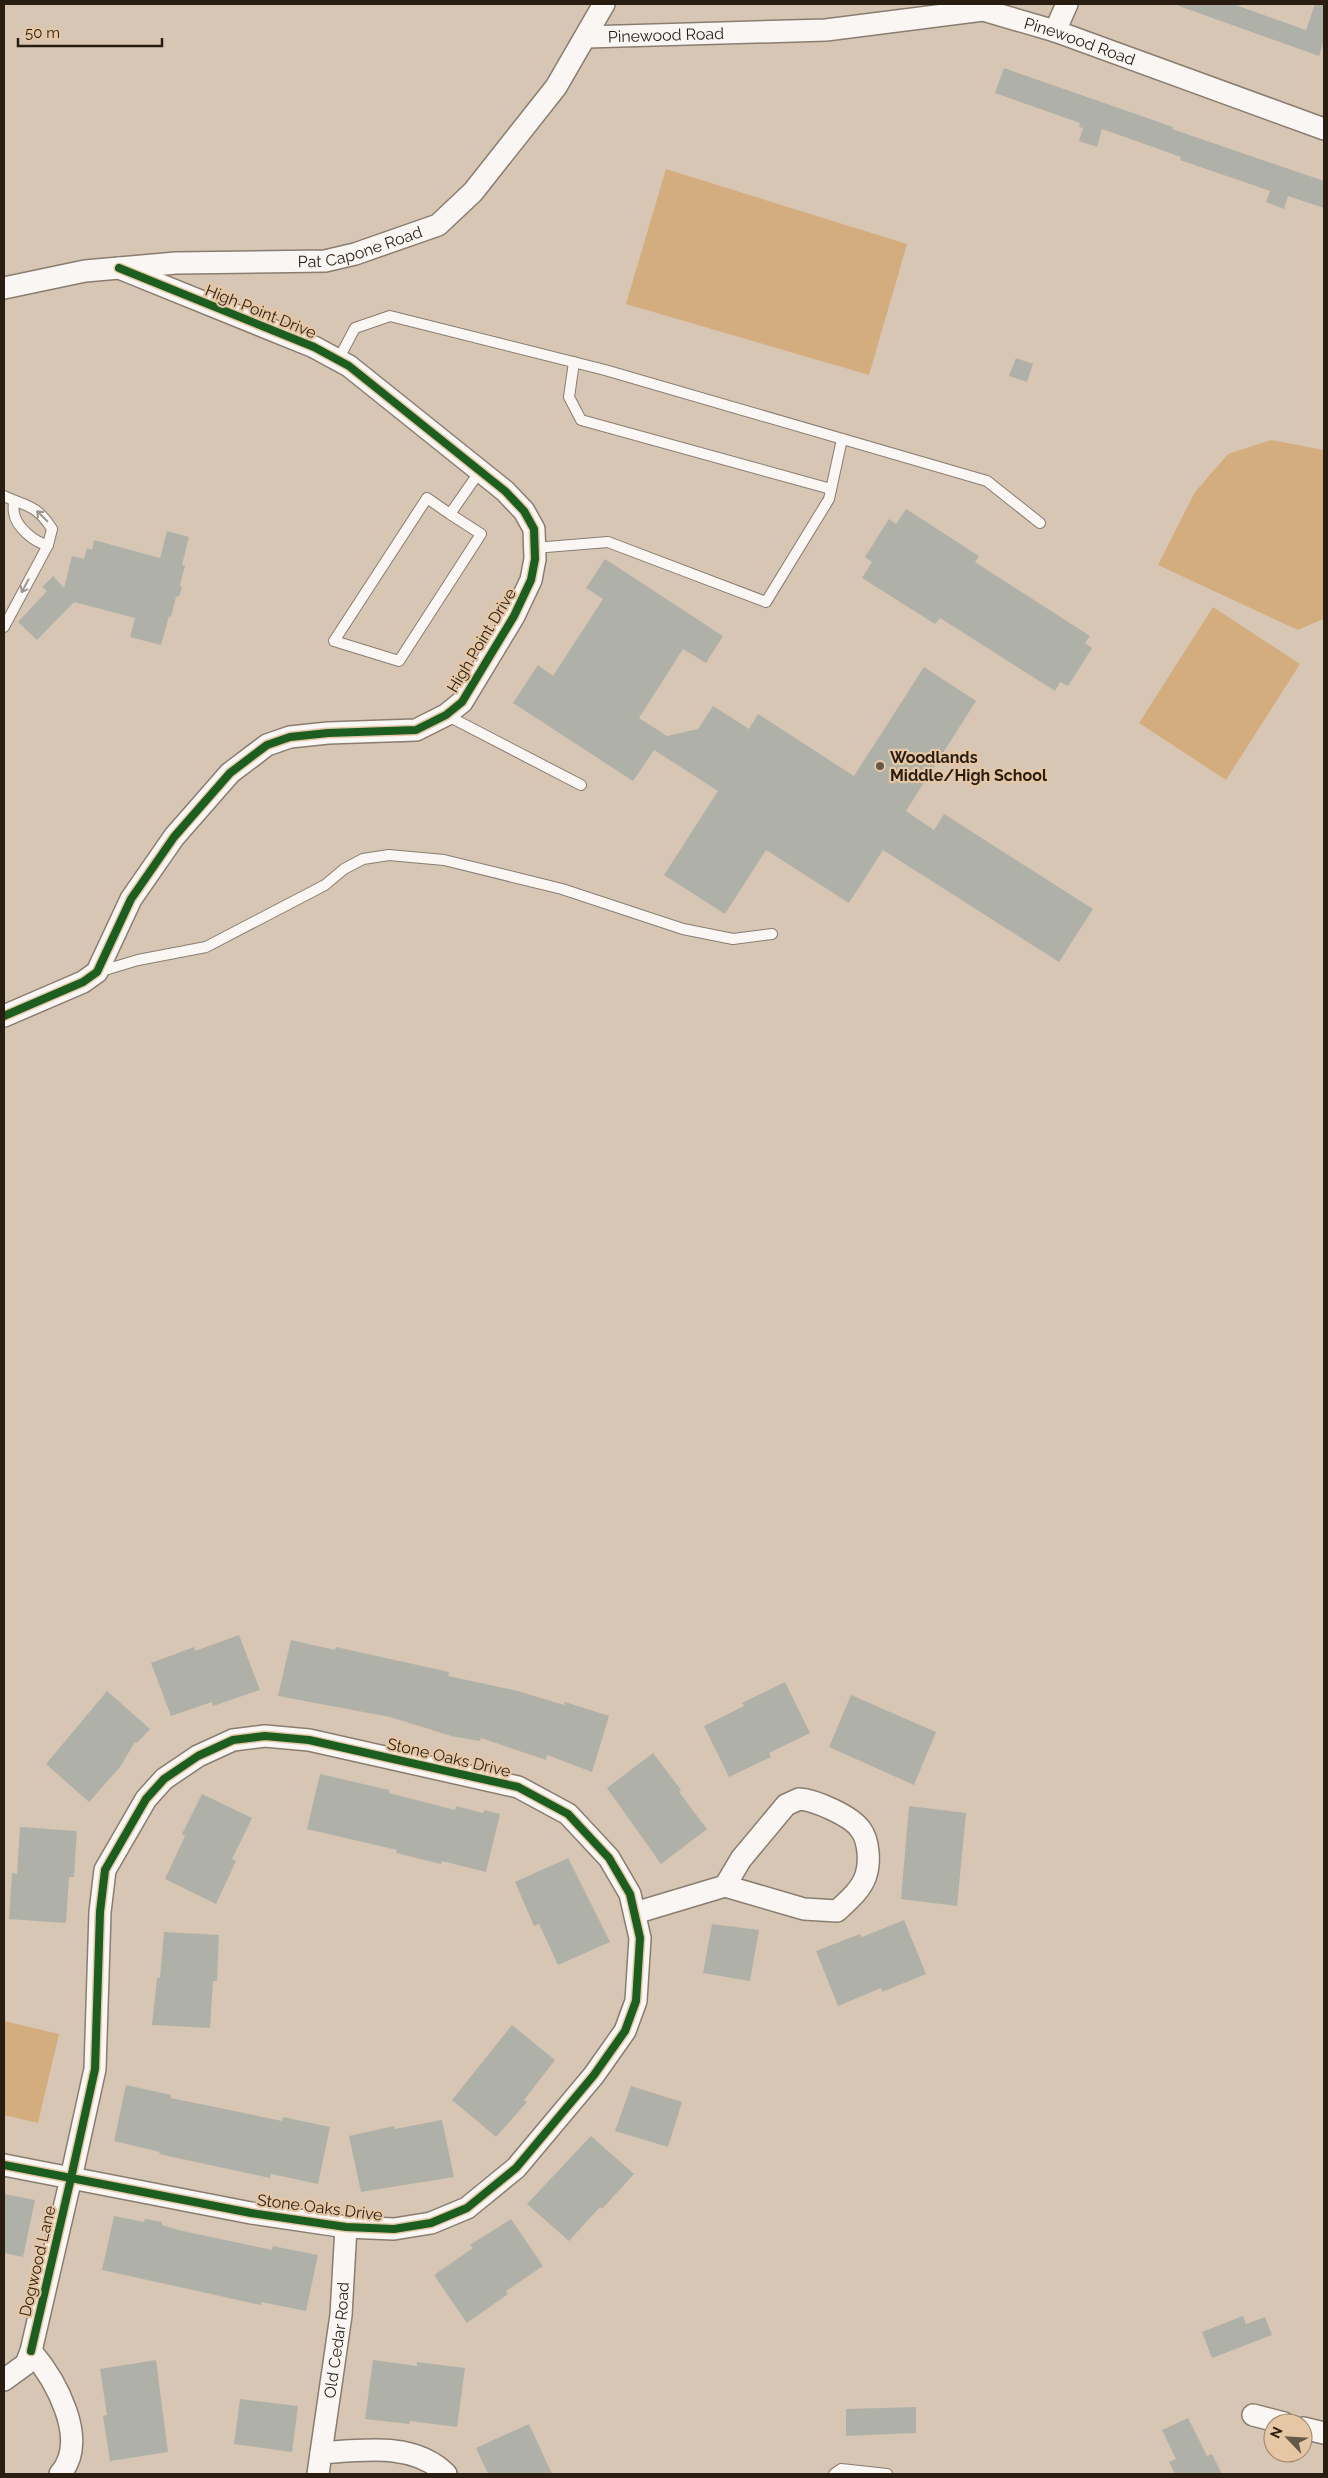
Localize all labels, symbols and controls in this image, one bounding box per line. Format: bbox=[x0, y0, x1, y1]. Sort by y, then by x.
street label: Pinewood Road bbox=[1022, 14, 1138, 69]
scale bar bbox=[18, 15, 161, 47]
text: 50 m bbox=[25, 24, 60, 42]
street label: Pinewood Road bbox=[608, 24, 724, 46]
street label: Pat Capone Road bbox=[298, 222, 425, 271]
street label: High Point Drive bbox=[202, 281, 319, 342]
one-way arrow bbox=[36, 511, 48, 523]
one-way arrow bbox=[20, 578, 30, 592]
street label: High Point Drive bbox=[443, 585, 520, 696]
place label: Woodlands Middle/High School bbox=[890, 748, 1048, 785]
marker: Woodlands Middle/High School bbox=[874, 760, 886, 772]
street label: Stone Oaks Drive bbox=[385, 1734, 513, 1781]
street label: Stone Oaks Drive bbox=[256, 2190, 384, 2225]
street label: Dogwood Lane bbox=[15, 2204, 59, 2318]
street label: Old Cedar Road bbox=[320, 2281, 353, 2400]
north arrow bbox=[1263, 2413, 1313, 2463]
text: N bbox=[1267, 2424, 1286, 2441]

